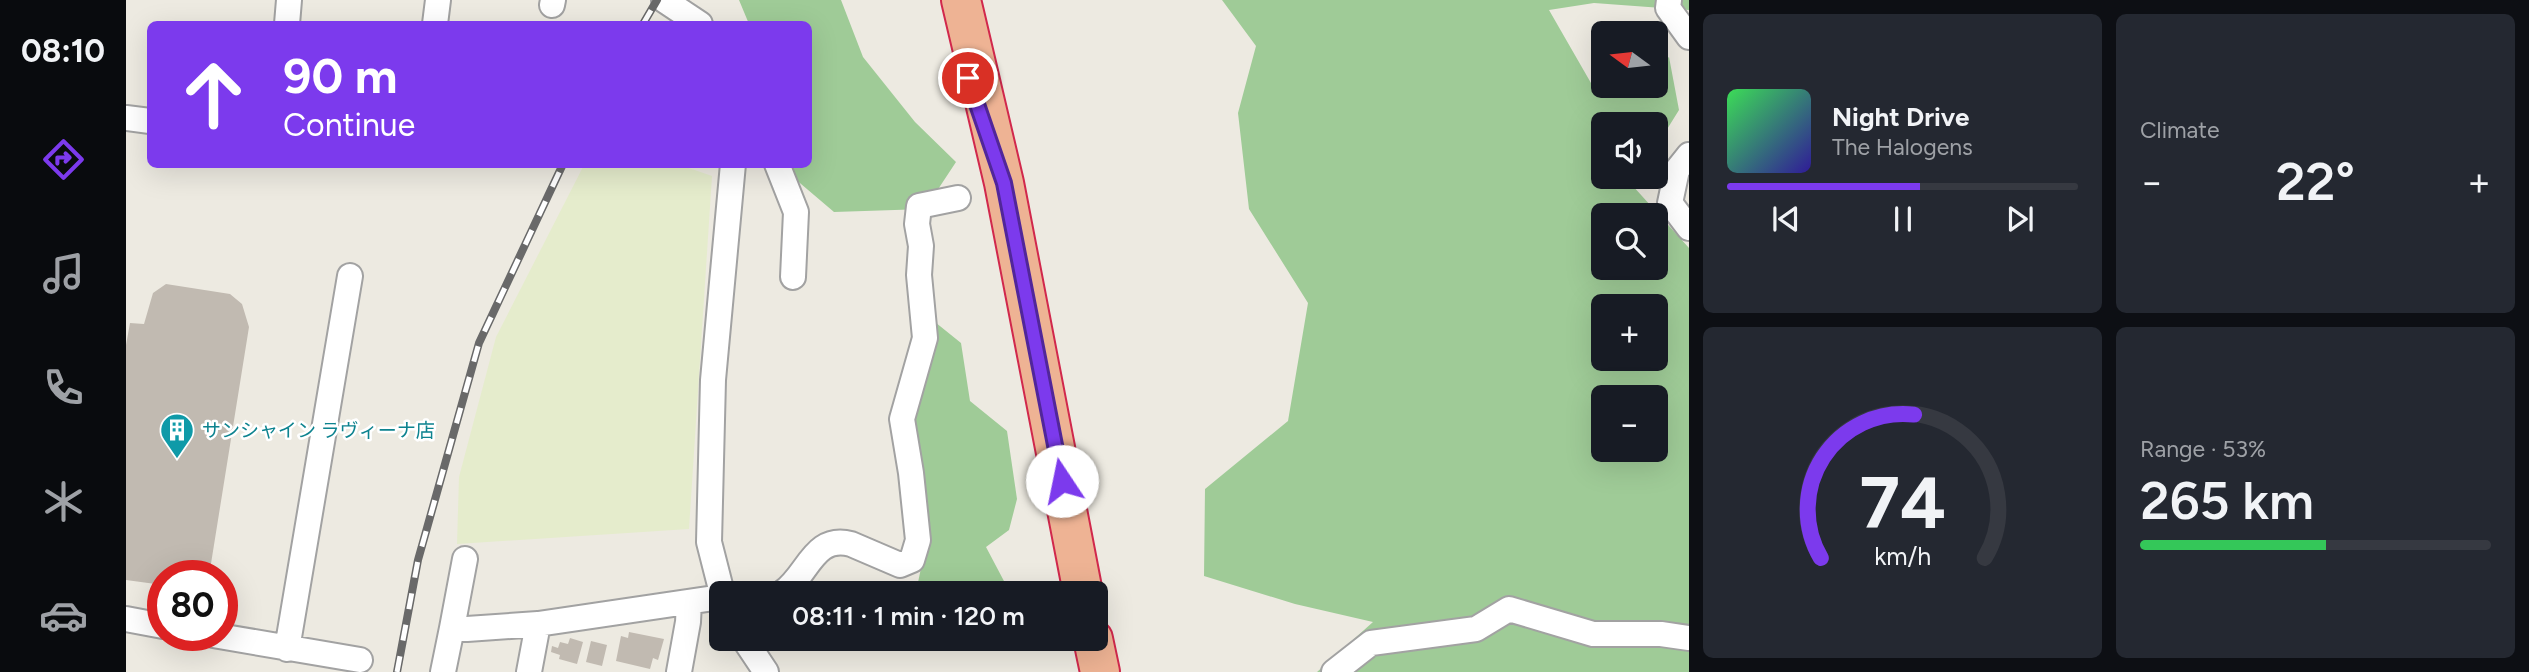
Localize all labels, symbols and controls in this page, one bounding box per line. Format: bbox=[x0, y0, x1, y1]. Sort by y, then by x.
north arrow bbox=[1591, 21, 1668, 98]
map controls bbox=[1591, 21, 1668, 462]
text: 08:10 bbox=[21, 32, 105, 70]
text: 90 m bbox=[283, 46, 398, 105]
pin bbox=[938, 48, 998, 108]
icon: ahead bbox=[168, 49, 259, 140]
icon: arrive bbox=[949, 59, 987, 97]
text: Night Drive bbox=[1832, 101, 1969, 133]
text: Continue bbox=[283, 106, 415, 144]
button: sound bbox=[1591, 112, 1668, 189]
text: Climate bbox=[2140, 116, 2219, 144]
text: The Halogens bbox=[1832, 133, 1973, 161]
icon: directions bbox=[39, 135, 88, 184]
text: 22° bbox=[2276, 151, 2355, 213]
text: − bbox=[2140, 159, 2164, 205]
text: + bbox=[2467, 159, 2491, 205]
icon: previous bbox=[1767, 200, 1805, 238]
icon: pause bbox=[1884, 200, 1922, 238]
icon: next bbox=[2001, 200, 2039, 238]
button: search bbox=[1591, 203, 1668, 280]
icon: music bbox=[39, 249, 88, 298]
button: + bbox=[1591, 294, 1668, 371]
icon: phone bbox=[39, 363, 88, 412]
button: − bbox=[1591, 385, 1668, 462]
building icon: サンシャイン ラヴィーナ店 bbox=[158, 411, 196, 460]
place label: サンシャイン ラヴィーナ店 bbox=[202, 419, 435, 442]
text: Range · 53% bbox=[2140, 435, 2266, 463]
position arrow bbox=[1025, 444, 1099, 518]
text: 74 bbox=[1859, 460, 1946, 547]
text: 265 km bbox=[2140, 470, 2314, 532]
icon: climate bbox=[39, 477, 88, 526]
text: km/h bbox=[1874, 541, 1931, 571]
speed limit sign: 80 bbox=[147, 560, 238, 651]
icon: car bbox=[39, 591, 88, 640]
text: 08:11 · 1 min · 120 m bbox=[792, 600, 1025, 632]

